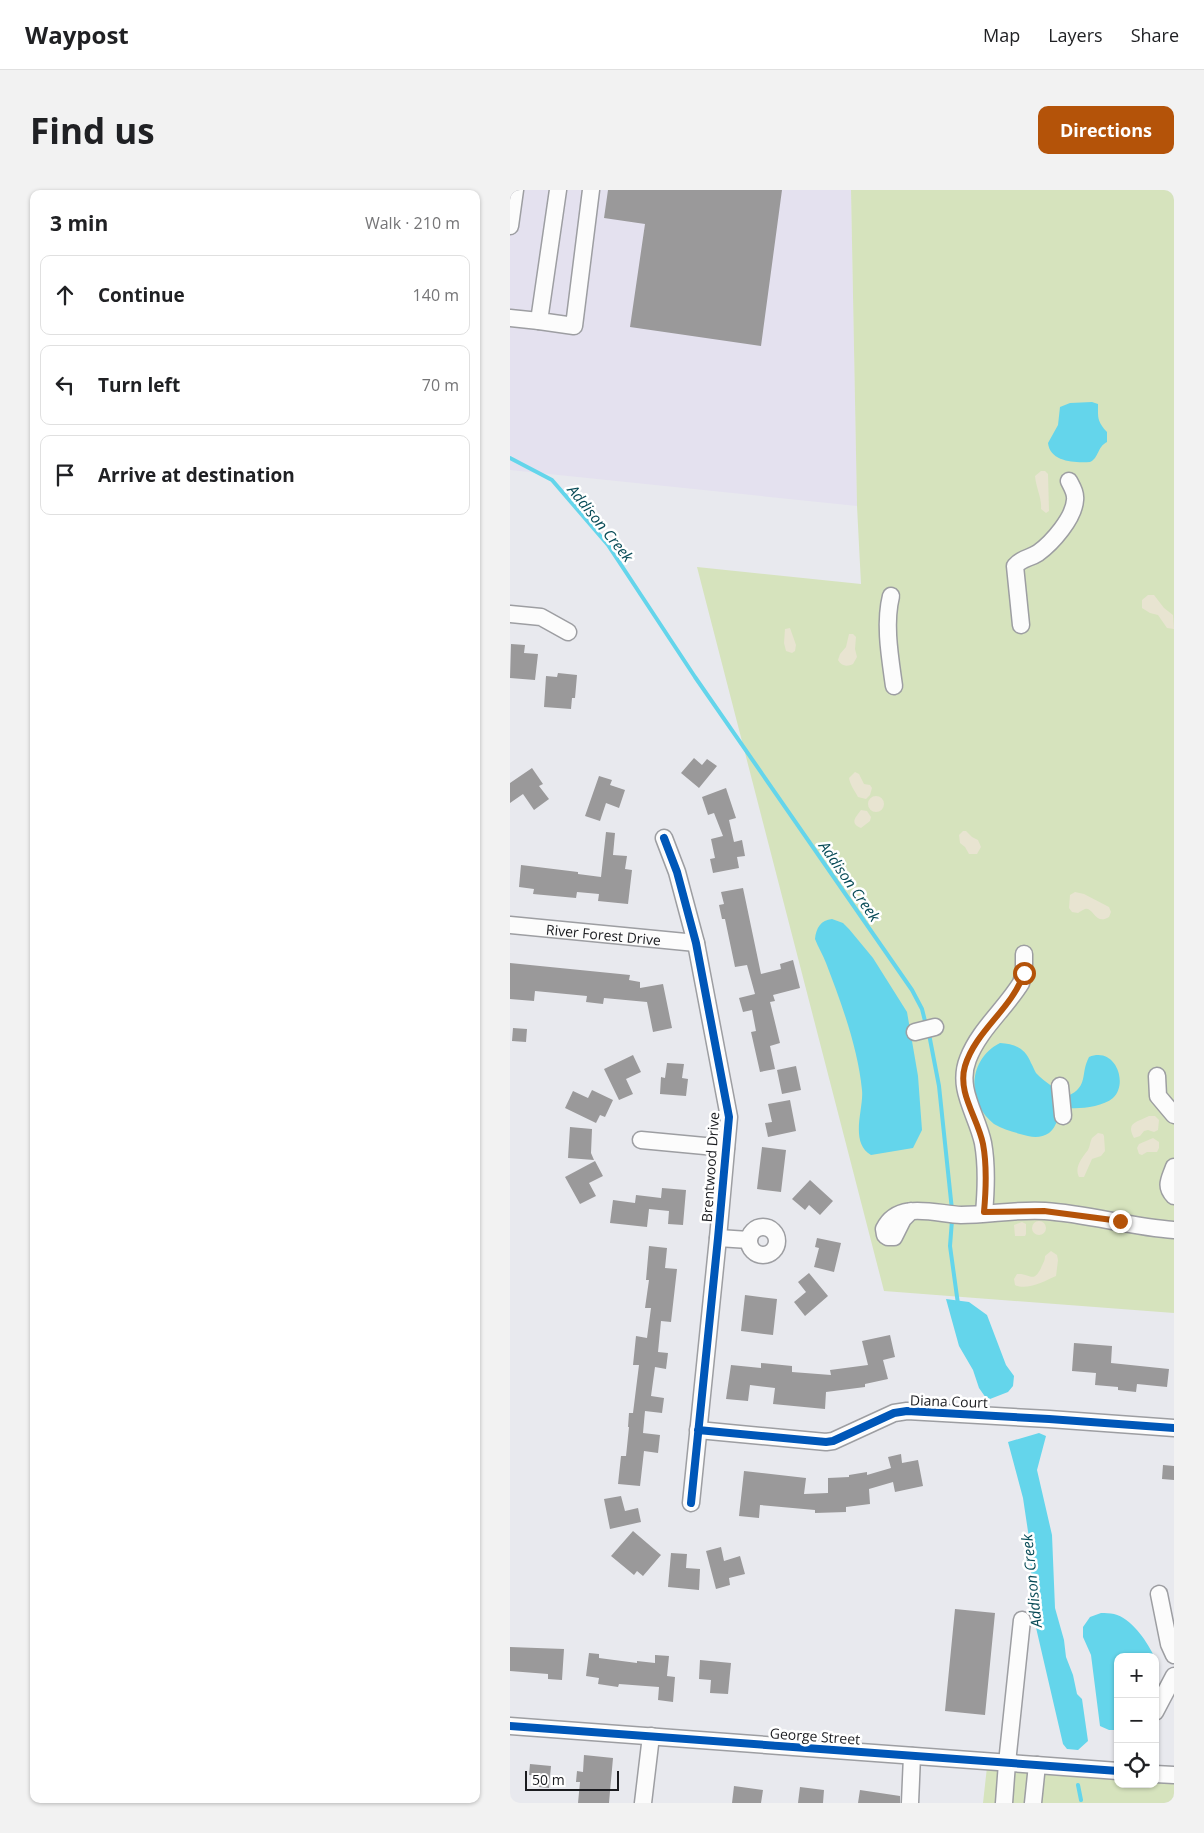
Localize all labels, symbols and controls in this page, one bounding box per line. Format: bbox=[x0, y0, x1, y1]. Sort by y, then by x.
text: Waypost bbox=[25, 18, 129, 51]
text: Map bbox=[983, 23, 1020, 47]
text: Layers bbox=[1048, 23, 1103, 47]
text: Share bbox=[1131, 23, 1179, 47]
button: Directions bbox=[1038, 106, 1174, 154]
text: Find us bbox=[30, 107, 155, 154]
text: 3 min bbox=[50, 209, 108, 237]
text: Walk · 210 m bbox=[365, 212, 460, 234]
icon: ahead bbox=[51, 281, 79, 309]
text: Continue bbox=[98, 282, 185, 308]
text: 140 m bbox=[413, 284, 459, 306]
icon: left bbox=[51, 371, 79, 399]
text: Turn left bbox=[98, 372, 180, 398]
text: 70 m bbox=[422, 374, 459, 396]
icon: arrive bbox=[51, 461, 79, 489]
text: Arrive at destination bbox=[98, 462, 295, 488]
water label: Addison Creek bbox=[563, 479, 639, 566]
water label: Addison Creek bbox=[814, 836, 886, 926]
street label: River Forest Drive bbox=[545, 919, 662, 949]
route start bbox=[1013, 962, 1036, 985]
street label: Brentwood Drive bbox=[697, 1111, 723, 1223]
route end bbox=[1109, 1210, 1132, 1233]
street label: Diana Court bbox=[910, 1390, 988, 1412]
water label: Addison Creek bbox=[1016, 1533, 1046, 1630]
map controls bbox=[1114, 1653, 1159, 1788]
button: + bbox=[1114, 1653, 1159, 1698]
button: − bbox=[1114, 1698, 1159, 1743]
street label: George Street bbox=[769, 1723, 861, 1749]
button: locate bbox=[1114, 1743, 1159, 1788]
scale bar bbox=[525, 1768, 619, 1791]
text: 50 m bbox=[532, 1770, 565, 1789]

